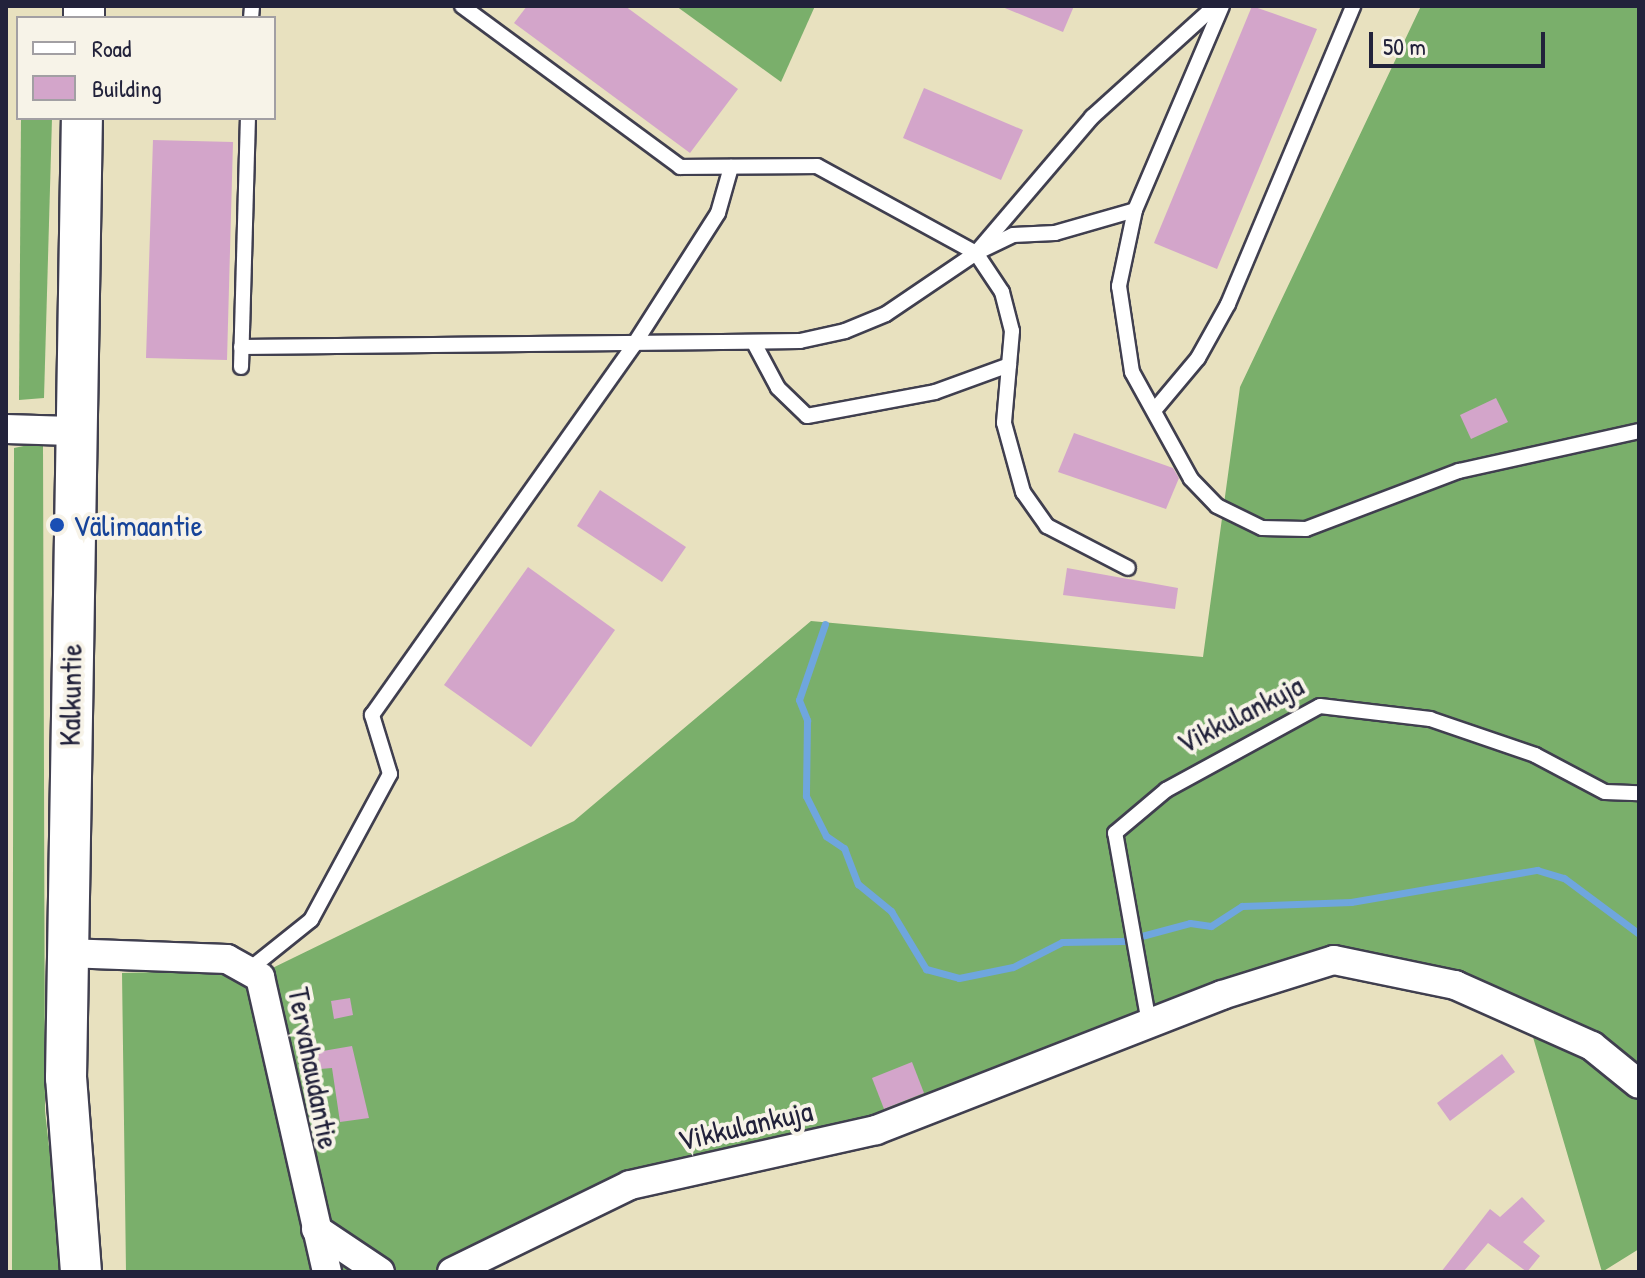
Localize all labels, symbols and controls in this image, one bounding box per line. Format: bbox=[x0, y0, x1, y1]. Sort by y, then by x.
legend bbox=[16, 16, 276, 120]
scale bar bbox=[1373, 16, 1549, 66]
text: 50 m bbox=[1383, 30, 1426, 62]
text: Road bbox=[92, 32, 131, 64]
text: Building bbox=[92, 72, 162, 104]
place label: Välimaantie bbox=[73, 507, 203, 543]
marker: Välimaantie bbox=[48, 516, 66, 534]
street label: Kalkuntie bbox=[51, 643, 89, 747]
street label: Vikkulankuja bbox=[1171, 667, 1309, 761]
street label: Tervahaudantie bbox=[281, 984, 347, 1152]
street label: Vikkulankuja bbox=[674, 1092, 816, 1158]

